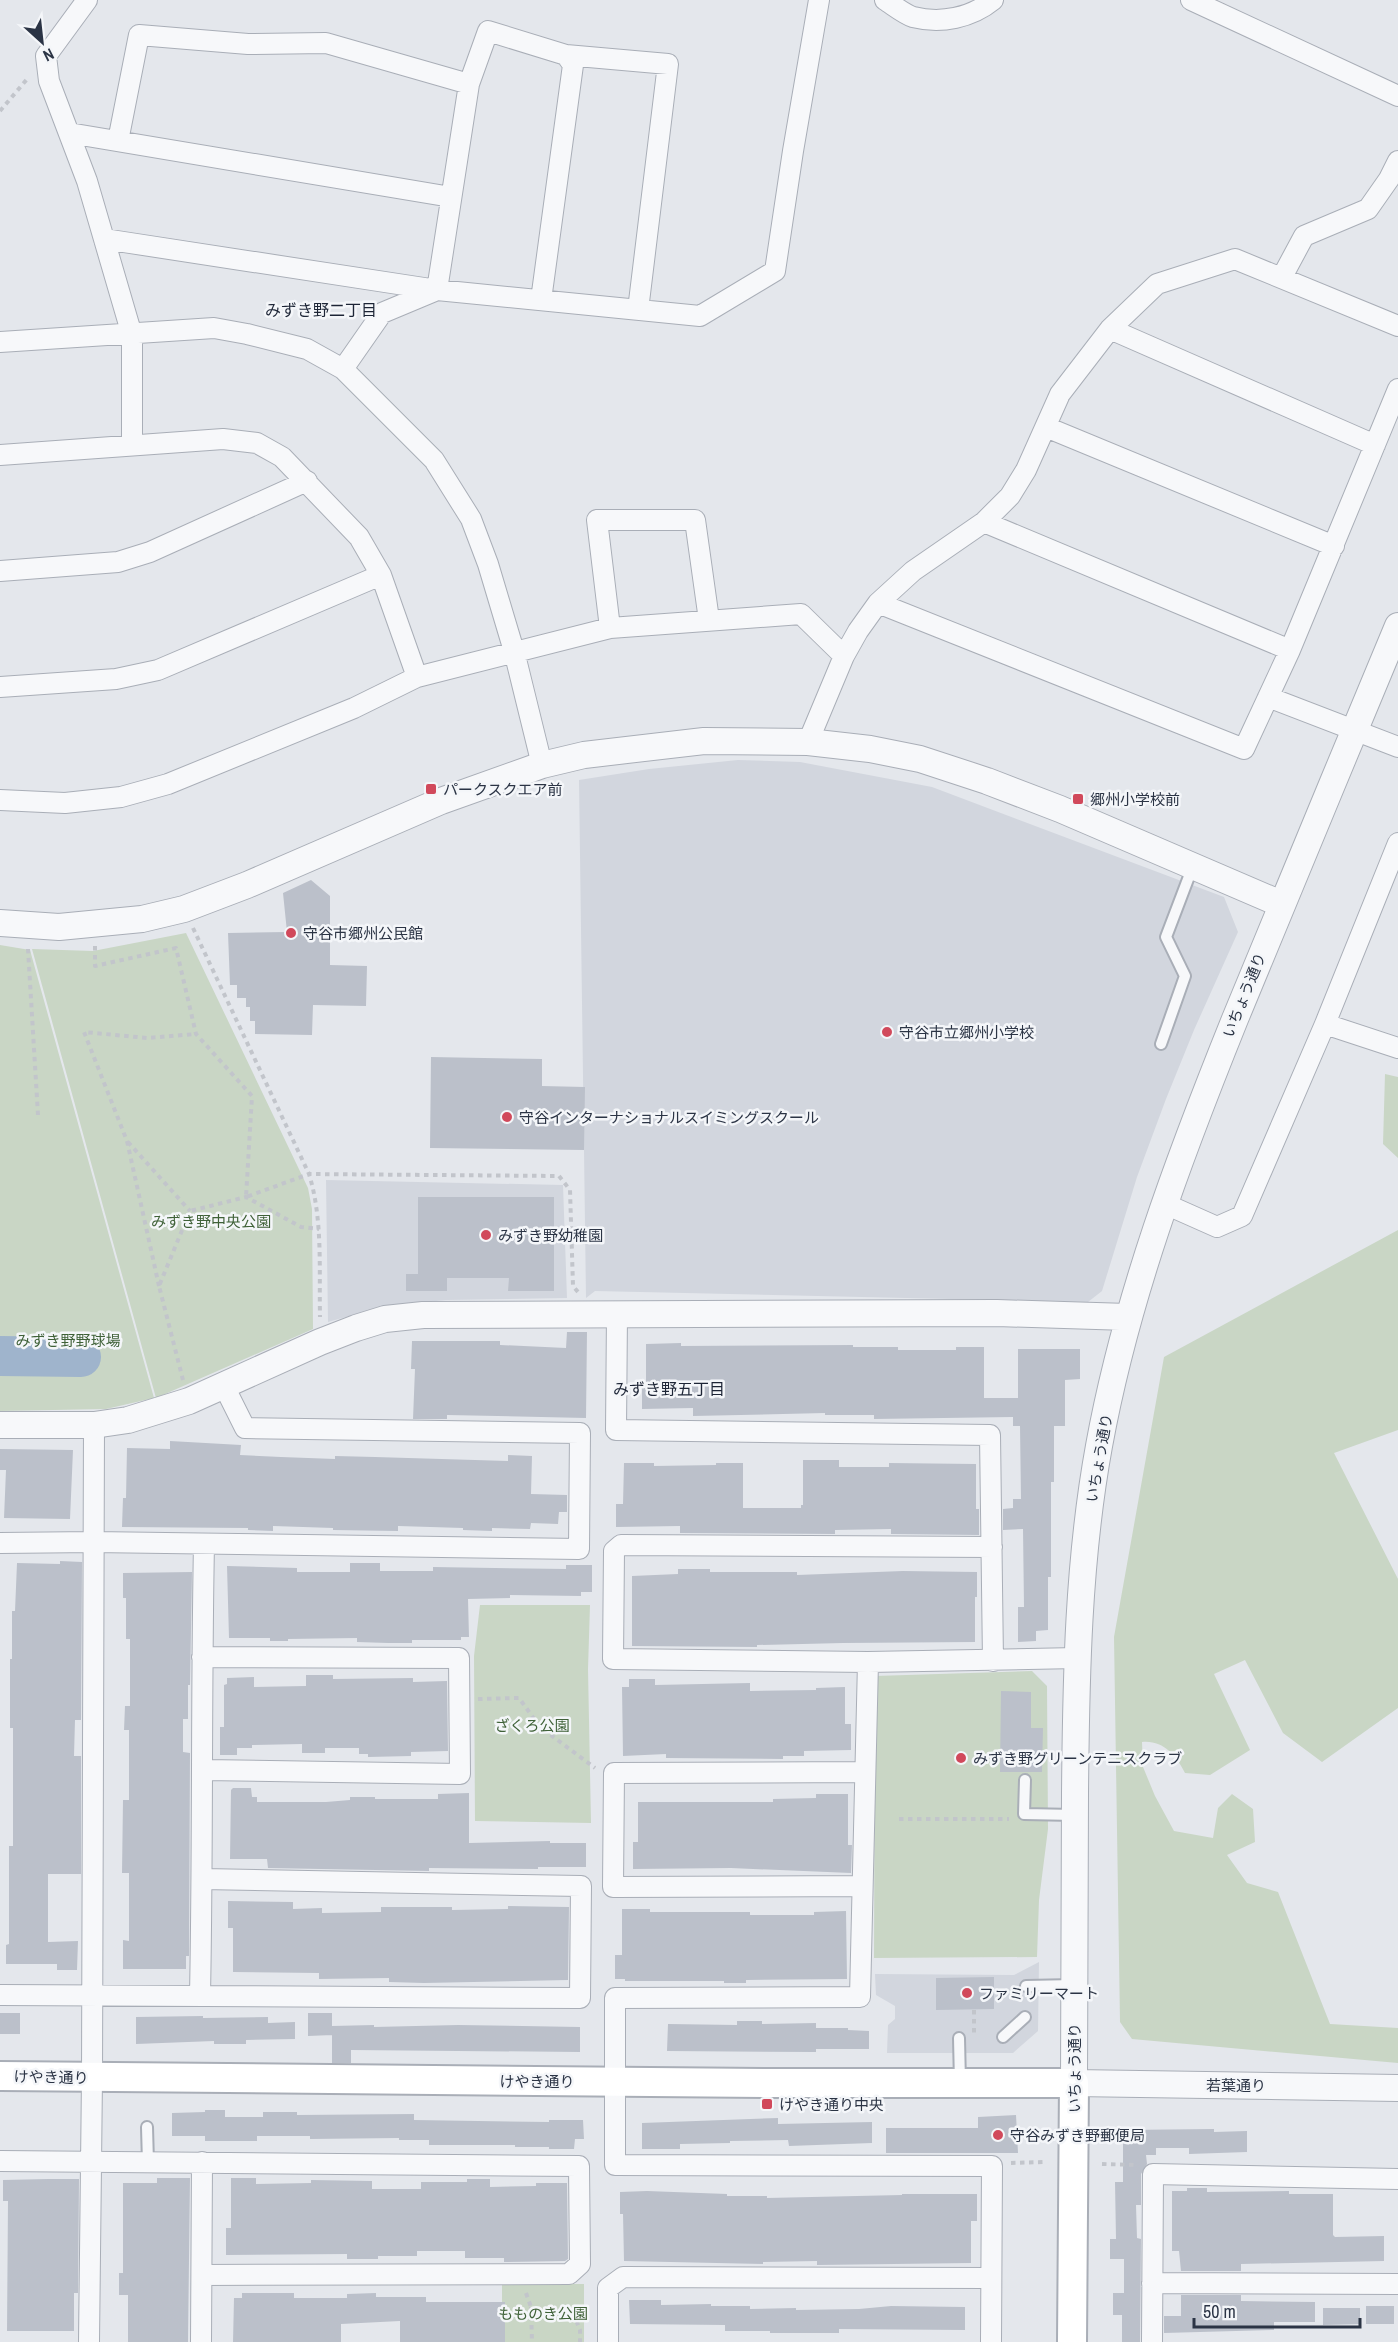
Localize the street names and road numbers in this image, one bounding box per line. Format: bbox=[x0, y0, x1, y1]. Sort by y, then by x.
street label: いちょう通り bbox=[1217, 949, 1271, 1041]
street label: いちょう通り bbox=[1081, 1412, 1117, 1504]
street label: いちょう通り bbox=[1064, 2023, 1085, 2113]
street label: けやき通り bbox=[13, 2066, 89, 2088]
street label: けやき通り bbox=[499, 2071, 575, 2092]
street label: 若葉通り bbox=[1206, 2075, 1266, 2096]

